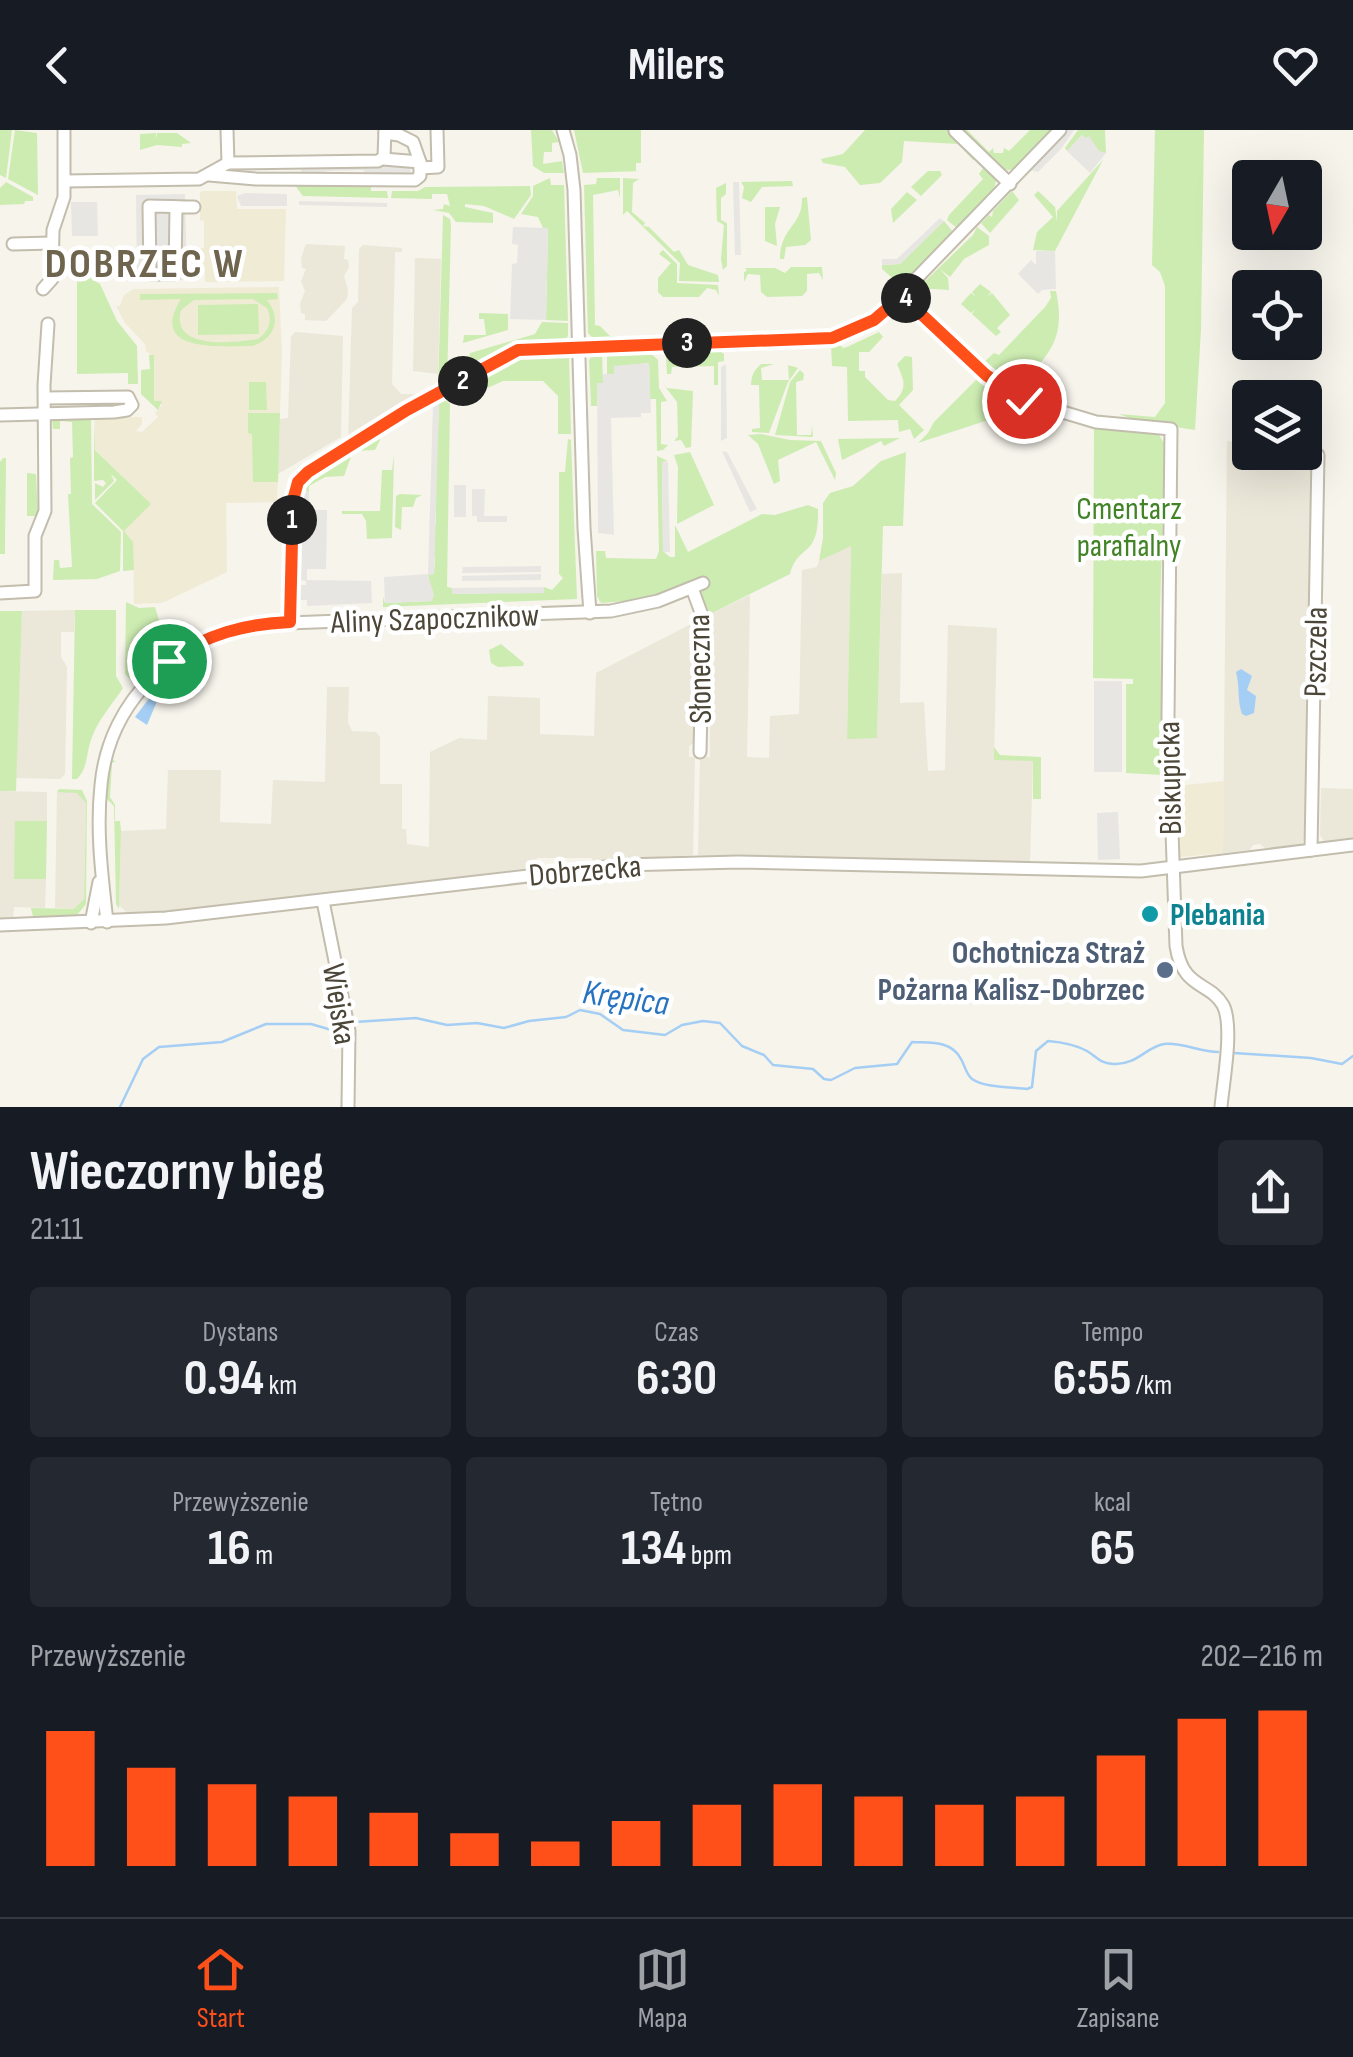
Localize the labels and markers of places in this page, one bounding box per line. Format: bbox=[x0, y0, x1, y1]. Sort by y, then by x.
pin: 4 bbox=[881, 273, 931, 323]
pin: 3 bbox=[662, 318, 712, 368]
pin: 2 bbox=[438, 356, 488, 406]
pin bbox=[982, 359, 1067, 444]
pin: 1 bbox=[267, 495, 317, 545]
pin bbox=[127, 619, 212, 704]
place label: Plebania bbox=[1170, 896, 1265, 935]
marker: Plebania bbox=[1139, 903, 1161, 925]
place label: Ochotnicza Straż Pożarna Kalisz-Dobrzec bbox=[877, 934, 1145, 1010]
marker: Ochotnicza Straż Pożarna Kalisz-Dobrzec bbox=[1154, 959, 1176, 981]

